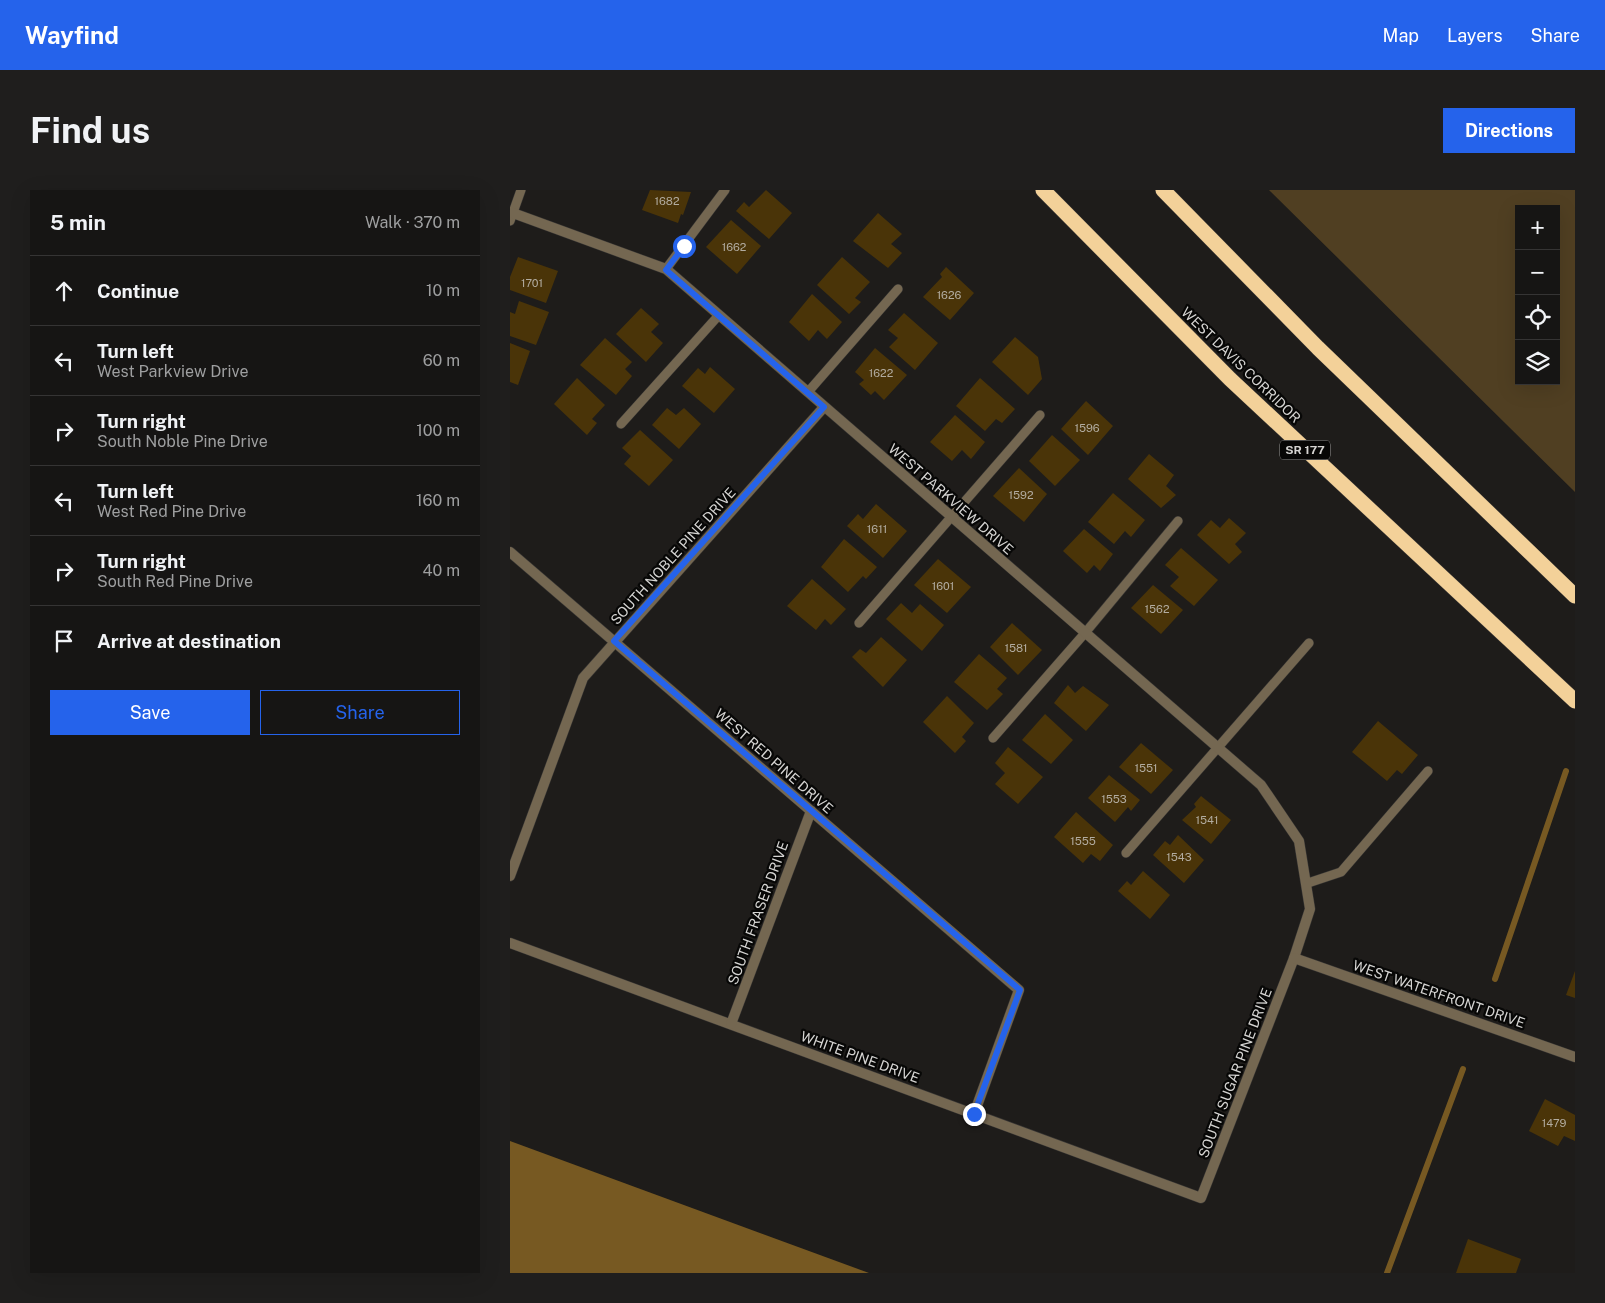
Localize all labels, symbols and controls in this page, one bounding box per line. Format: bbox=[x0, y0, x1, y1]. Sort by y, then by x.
text: Wayfind bbox=[25, 21, 119, 49]
text: Map bbox=[1383, 25, 1419, 46]
text: Layers bbox=[1447, 25, 1503, 46]
text: Share bbox=[1531, 25, 1580, 46]
button: Directions bbox=[1443, 108, 1575, 153]
text: Find us bbox=[30, 110, 150, 151]
house number: 1682 bbox=[655, 195, 680, 207]
map controls bbox=[1515, 205, 1560, 385]
button: + bbox=[1515, 205, 1560, 250]
text: 5 min bbox=[50, 210, 106, 235]
text: Walk · 370 m bbox=[365, 213, 460, 232]
route start bbox=[673, 235, 696, 258]
house number: 1662 bbox=[722, 241, 747, 253]
button: − bbox=[1515, 250, 1560, 295]
icon: ahead bbox=[50, 277, 78, 305]
house number: 1701 bbox=[521, 277, 543, 289]
text: Continue bbox=[97, 280, 179, 302]
text: 10 m bbox=[426, 281, 460, 300]
house number: 1626 bbox=[937, 289, 962, 301]
button: locate bbox=[1515, 295, 1560, 340]
street label: WEST DAVIS CORRIDOR bbox=[1178, 304, 1304, 426]
text: Turn left bbox=[97, 340, 174, 362]
button: layers bbox=[1515, 340, 1560, 385]
icon: left bbox=[50, 347, 78, 375]
text: 60 m bbox=[423, 351, 460, 370]
text: West Parkview Drive bbox=[97, 362, 249, 381]
house number: 1622 bbox=[869, 367, 894, 379]
text: Turn right bbox=[97, 410, 186, 432]
icon: right bbox=[50, 417, 78, 445]
text: 100 m bbox=[416, 421, 460, 440]
house number: 1596 bbox=[1074, 422, 1100, 434]
text: South Noble Pine Drive bbox=[97, 432, 268, 451]
street label: WEST PARKVIEW DRIVE bbox=[885, 440, 1017, 558]
road number: SR 177 bbox=[1280, 440, 1330, 460]
text: Turn left bbox=[97, 480, 174, 502]
street label: SOUTH NOBLE PINE DRIVE bbox=[607, 484, 739, 628]
icon: left bbox=[50, 487, 78, 515]
house number: 1592 bbox=[1009, 489, 1034, 501]
text: 160 m bbox=[416, 491, 460, 510]
text: West Red Pine Drive bbox=[97, 502, 246, 521]
house number: 1611 bbox=[867, 523, 887, 535]
text: Turn right bbox=[97, 550, 186, 572]
icon: right bbox=[50, 557, 78, 585]
text: 40 m bbox=[422, 561, 460, 580]
text: South Red Pine Drive bbox=[97, 572, 253, 591]
house number: 1601 bbox=[932, 580, 954, 592]
house number: 1562 bbox=[1145, 603, 1170, 615]
icon: arrive bbox=[50, 627, 78, 655]
text: Arrive at destination bbox=[97, 630, 281, 652]
house number: 1581 bbox=[1004, 642, 1028, 654]
button: Save bbox=[50, 690, 250, 735]
button: Share bbox=[260, 690, 460, 735]
street label: WEST RED PINE DRIVE bbox=[712, 705, 836, 817]
house number: 1551 bbox=[1134, 762, 1158, 774]
house number: 1553 bbox=[1101, 793, 1127, 805]
house number: 1541 bbox=[1196, 814, 1218, 826]
house number: 1555 bbox=[1070, 835, 1096, 847]
street label: SOUTH FRASER DRIVE bbox=[725, 839, 791, 987]
house number: 1543 bbox=[1166, 851, 1192, 863]
street label: WEST WATERFRONT DRIVE bbox=[1351, 957, 1527, 1031]
street label: SOUTH SUGAR PINE DRIVE bbox=[1195, 986, 1275, 1160]
street label: WHITE PINE DRIVE bbox=[798, 1028, 922, 1086]
route end bbox=[963, 1103, 986, 1126]
house number: 1479 bbox=[1542, 1117, 1566, 1129]

